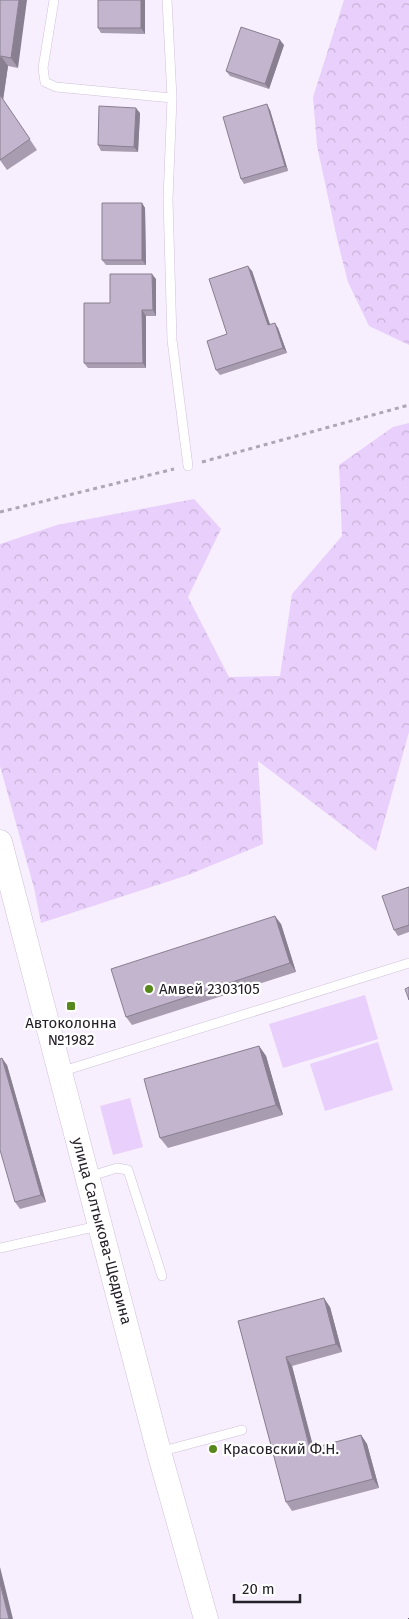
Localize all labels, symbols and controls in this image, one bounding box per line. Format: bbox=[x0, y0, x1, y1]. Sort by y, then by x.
place label: Амвей 2303105 bbox=[159, 980, 260, 998]
marker: Амвей 2303105 bbox=[143, 983, 155, 995]
marker: Автоколонна №1982 bbox=[65, 1000, 77, 1012]
place label: Автоколонна №1982 bbox=[25, 1014, 117, 1049]
street label: улица Салтыкова-Щедрина bbox=[68, 1136, 136, 1326]
place label: Красовский Ф.Н. bbox=[223, 1440, 339, 1458]
marker: Красовский Ф.Н. bbox=[207, 1443, 219, 1455]
scale bar bbox=[234, 1572, 300, 1604]
text: 20 m bbox=[242, 1580, 275, 1598]

